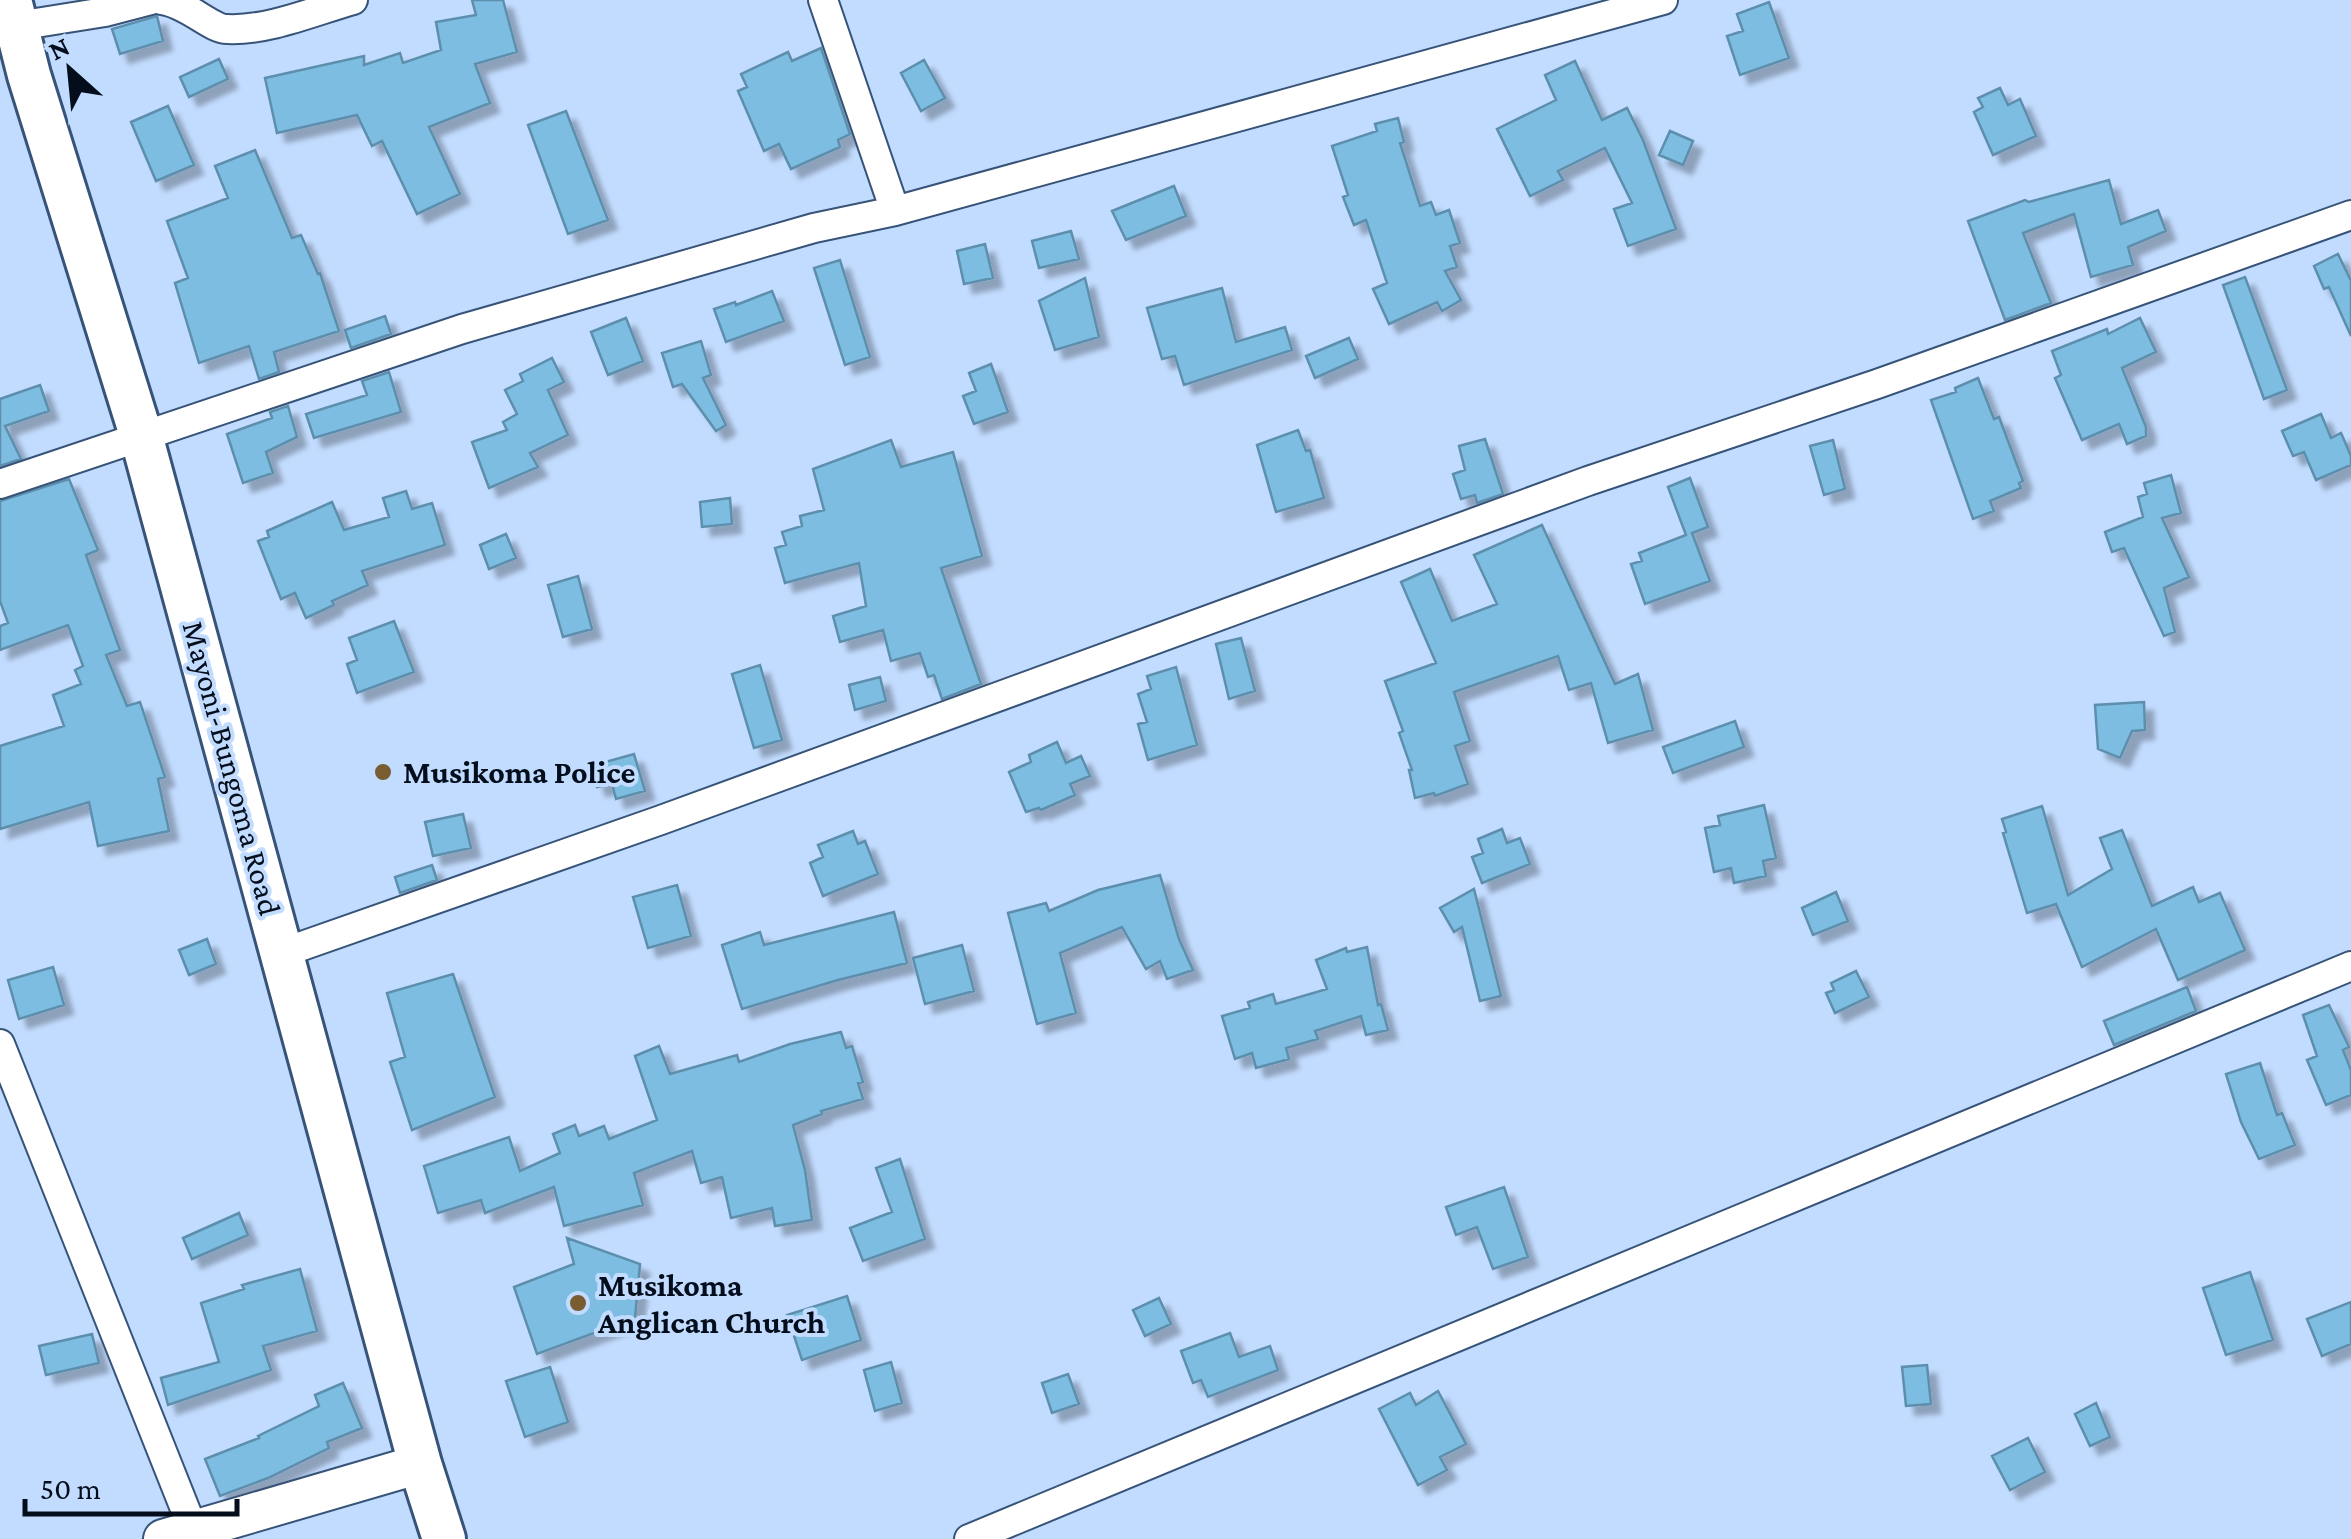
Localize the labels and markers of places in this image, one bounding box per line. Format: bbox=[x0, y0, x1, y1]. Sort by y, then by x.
place label: Musikoma Police bbox=[403, 754, 635, 790]
marker: Musikoma Police bbox=[372, 761, 394, 783]
place label: Musikoma Anglican Church bbox=[597, 1267, 825, 1340]
marker: Musikoma Anglican Church bbox=[567, 1292, 589, 1314]

